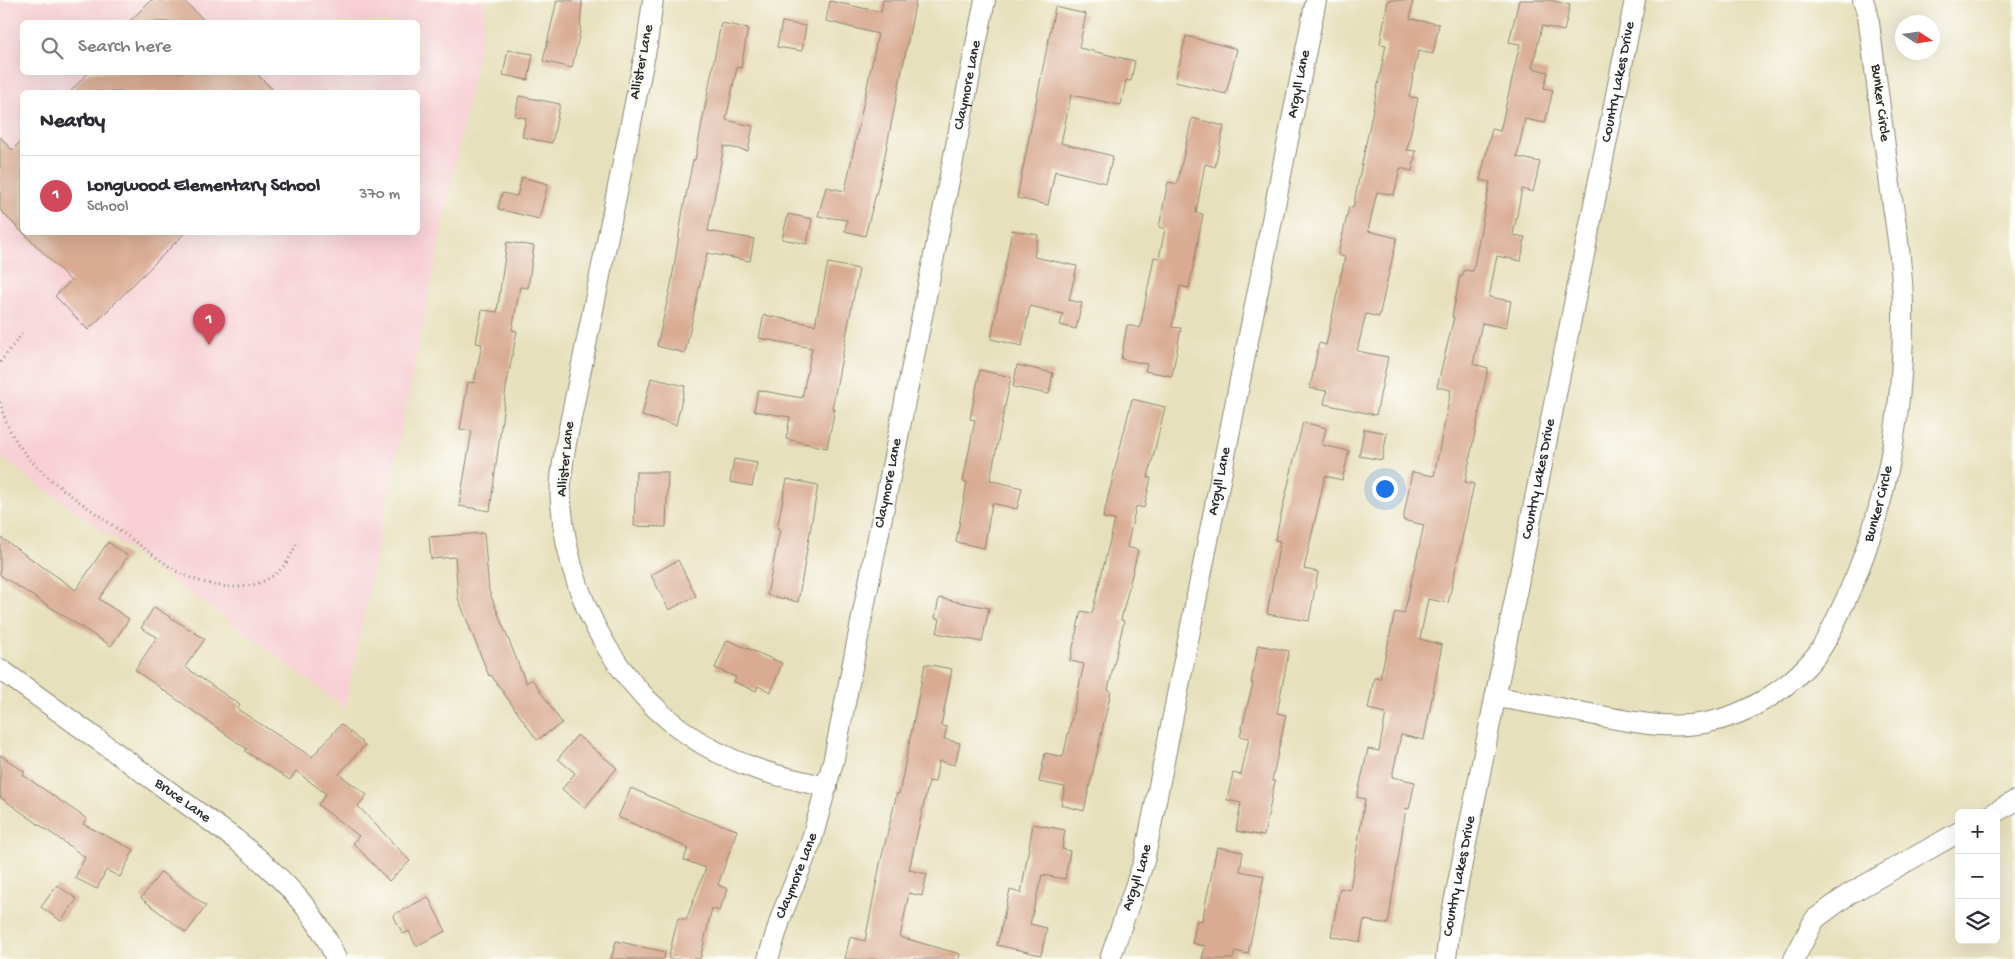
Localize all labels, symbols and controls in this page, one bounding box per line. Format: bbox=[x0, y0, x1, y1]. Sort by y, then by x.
north arrow bbox=[1895, 15, 1940, 60]
search box bbox=[20, 20, 420, 75]
street label: Country Lakes Drive bbox=[1598, 20, 1639, 144]
street label: Allister Lane bbox=[626, 23, 658, 101]
icon: search bbox=[38, 34, 66, 62]
text: Search here bbox=[78, 36, 172, 59]
street label: Claymore Lane bbox=[950, 38, 986, 131]
street label: Argyll Lane bbox=[1284, 48, 1315, 120]
street label: Bunker Circle bbox=[1866, 62, 1894, 143]
text: Nearby bbox=[40, 110, 105, 135]
text: Longwood Elementary School bbox=[87, 175, 320, 198]
text: 1 bbox=[53, 186, 59, 205]
text: 370 m bbox=[359, 186, 400, 205]
text: School bbox=[87, 198, 129, 217]
pin: 1 bbox=[193, 304, 225, 345]
street label: Country Lakes Drive bbox=[1518, 417, 1560, 541]
street label: Allister Lane bbox=[553, 420, 579, 498]
street label: Claymore Lane bbox=[871, 437, 906, 530]
street label: Argyll Lane bbox=[1204, 445, 1235, 517]
street label: Bunker Circle bbox=[1860, 464, 1898, 545]
your location bbox=[1372, 476, 1398, 502]
street label: Bruce Lane bbox=[150, 774, 214, 827]
map controls bbox=[1955, 809, 2000, 944]
button: + bbox=[1955, 809, 2000, 854]
street label: Country Lakes Drive bbox=[1440, 814, 1480, 937]
street label: Claymore Lane bbox=[772, 831, 822, 921]
street label: Argyll Lane bbox=[1118, 843, 1156, 913]
button: − bbox=[1955, 854, 2000, 899]
button: layers bbox=[1955, 899, 2000, 944]

